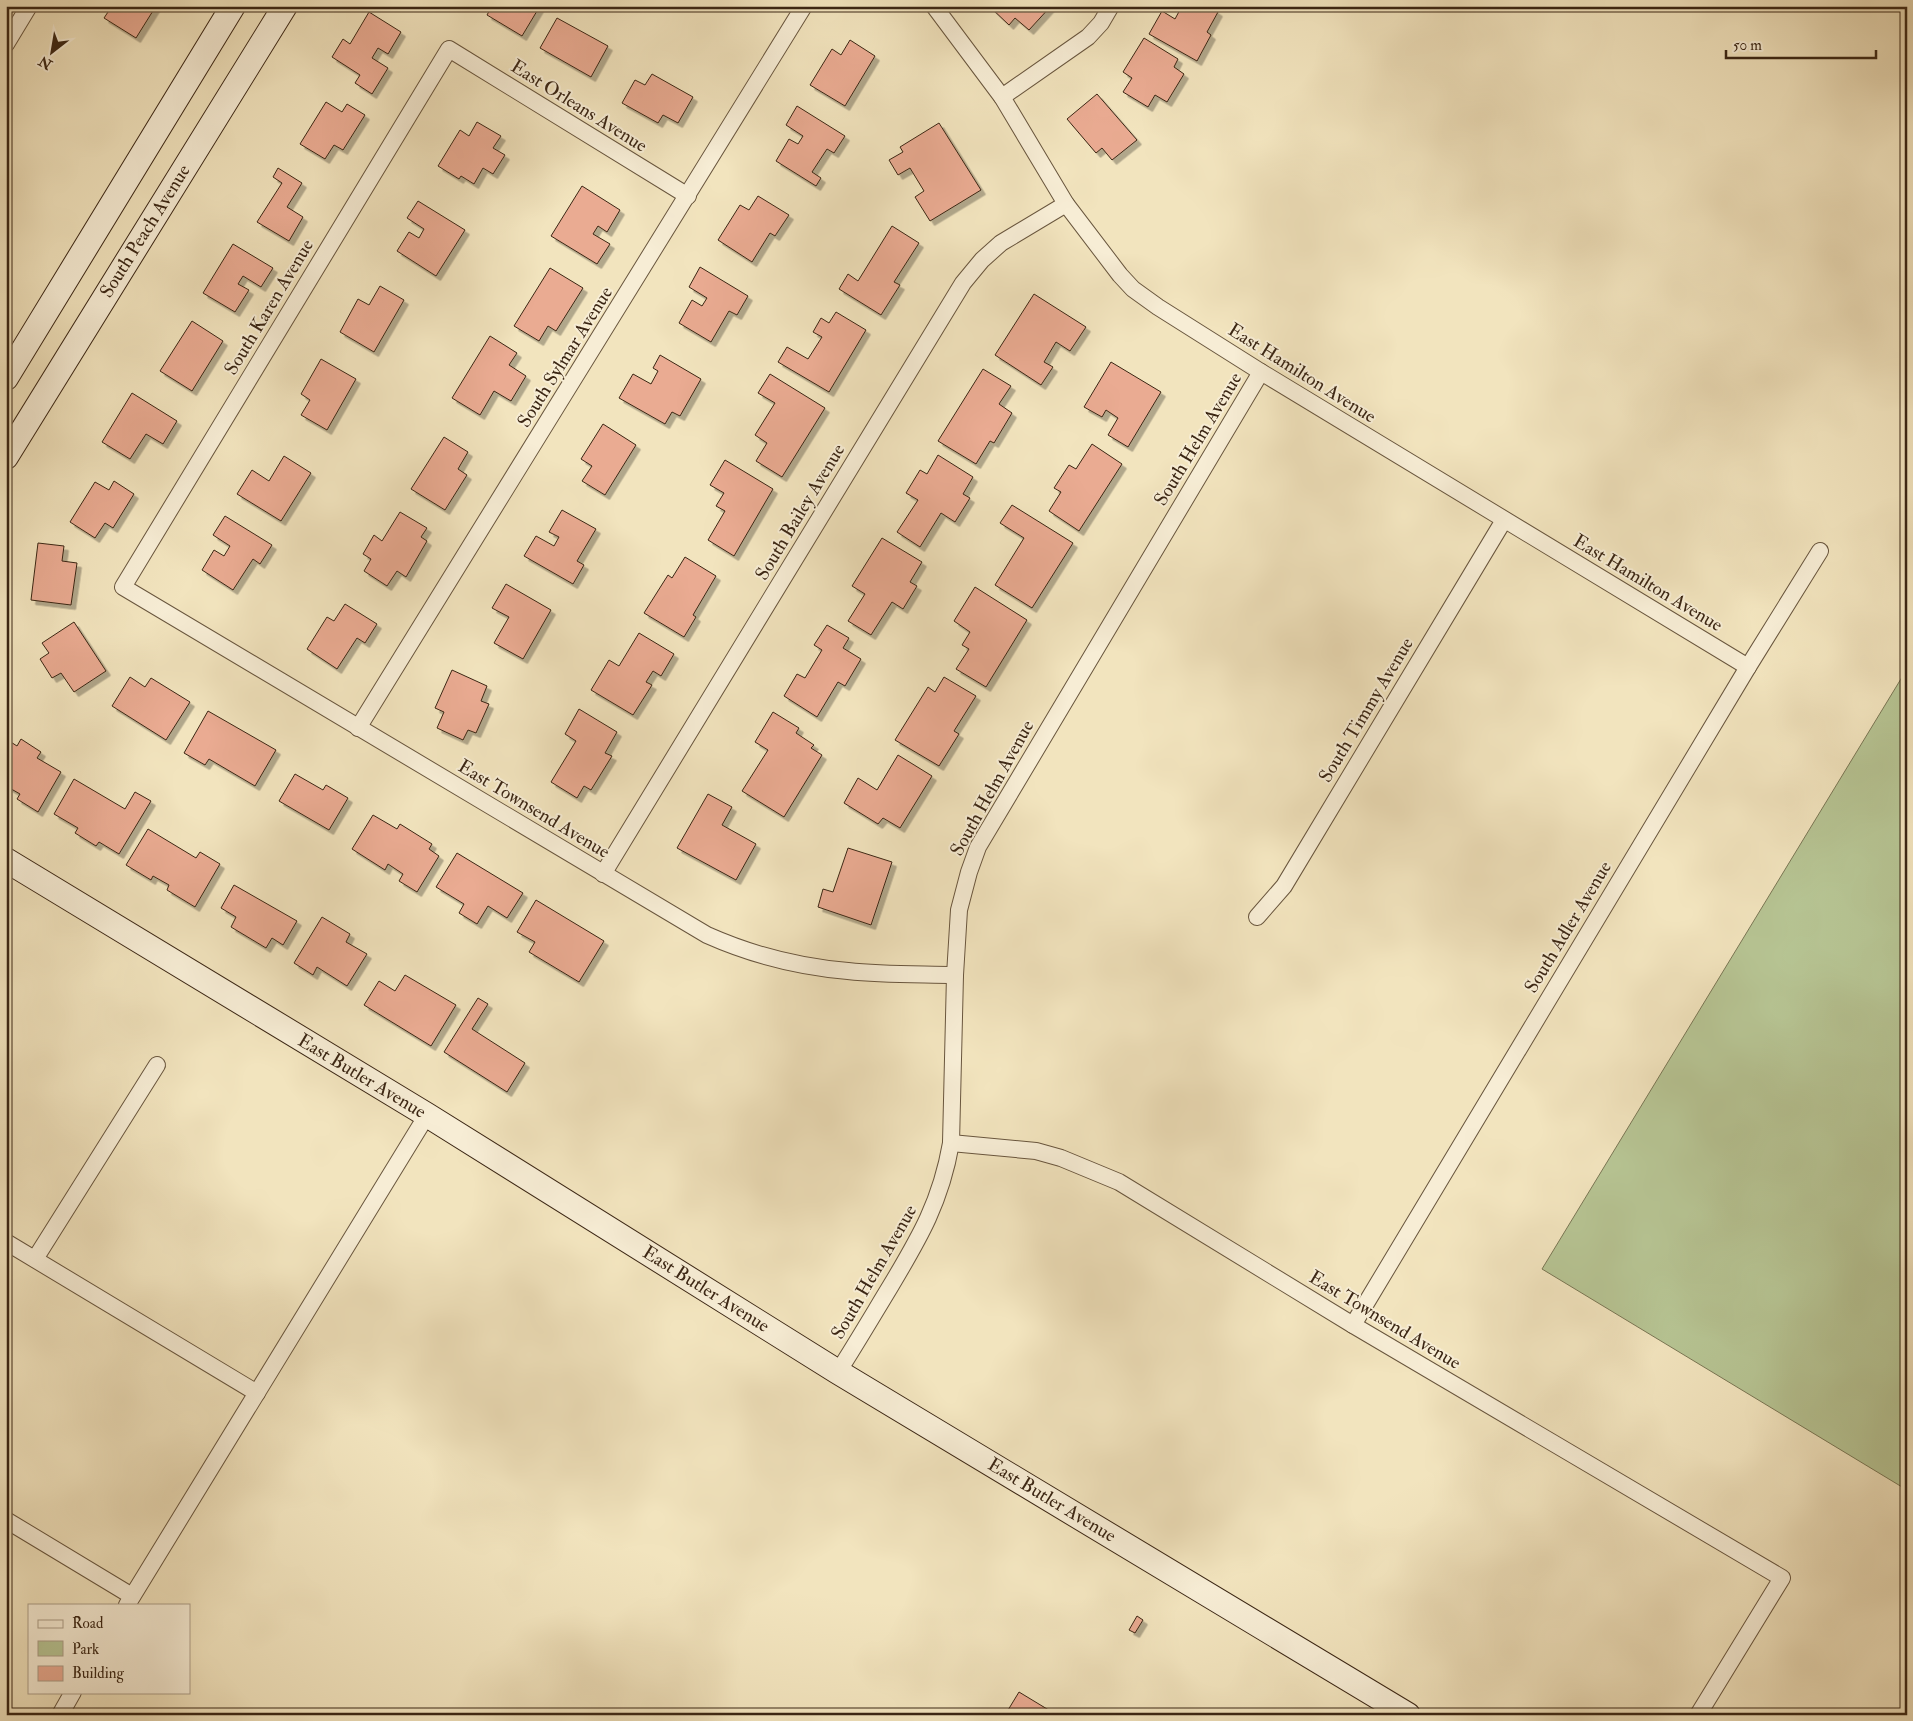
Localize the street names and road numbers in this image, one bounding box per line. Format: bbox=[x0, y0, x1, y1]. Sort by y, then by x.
street label: East Orleans Avenue bbox=[506, 54, 652, 158]
street label: South Peach Avenue bbox=[94, 160, 196, 302]
street label: South Karen Avenue bbox=[219, 235, 319, 379]
street label: South Sylmar Avenue bbox=[512, 282, 618, 432]
street label: East Hamilton Avenue bbox=[1223, 318, 1381, 428]
street label: South Helm Avenue bbox=[1149, 368, 1247, 510]
street label: South Bailey Avenue bbox=[750, 439, 850, 585]
street label: East Hamilton Avenue bbox=[1569, 529, 1727, 637]
street label: South Timmy Avenue bbox=[1313, 633, 1419, 787]
street label: South Helm Avenue bbox=[945, 716, 1039, 860]
street label: East Townsend Avenue bbox=[454, 754, 614, 864]
street label: South Adler Avenue bbox=[1519, 857, 1617, 997]
street label: East Butler Avenue bbox=[294, 1028, 431, 1124]
street label: South Helm Avenue bbox=[826, 1200, 922, 1344]
street label: East Butler Avenue bbox=[638, 1240, 774, 1338]
street label: East Townsend Avenue bbox=[1305, 1265, 1465, 1375]
street label: East Butler Avenue bbox=[984, 1452, 1121, 1548]

